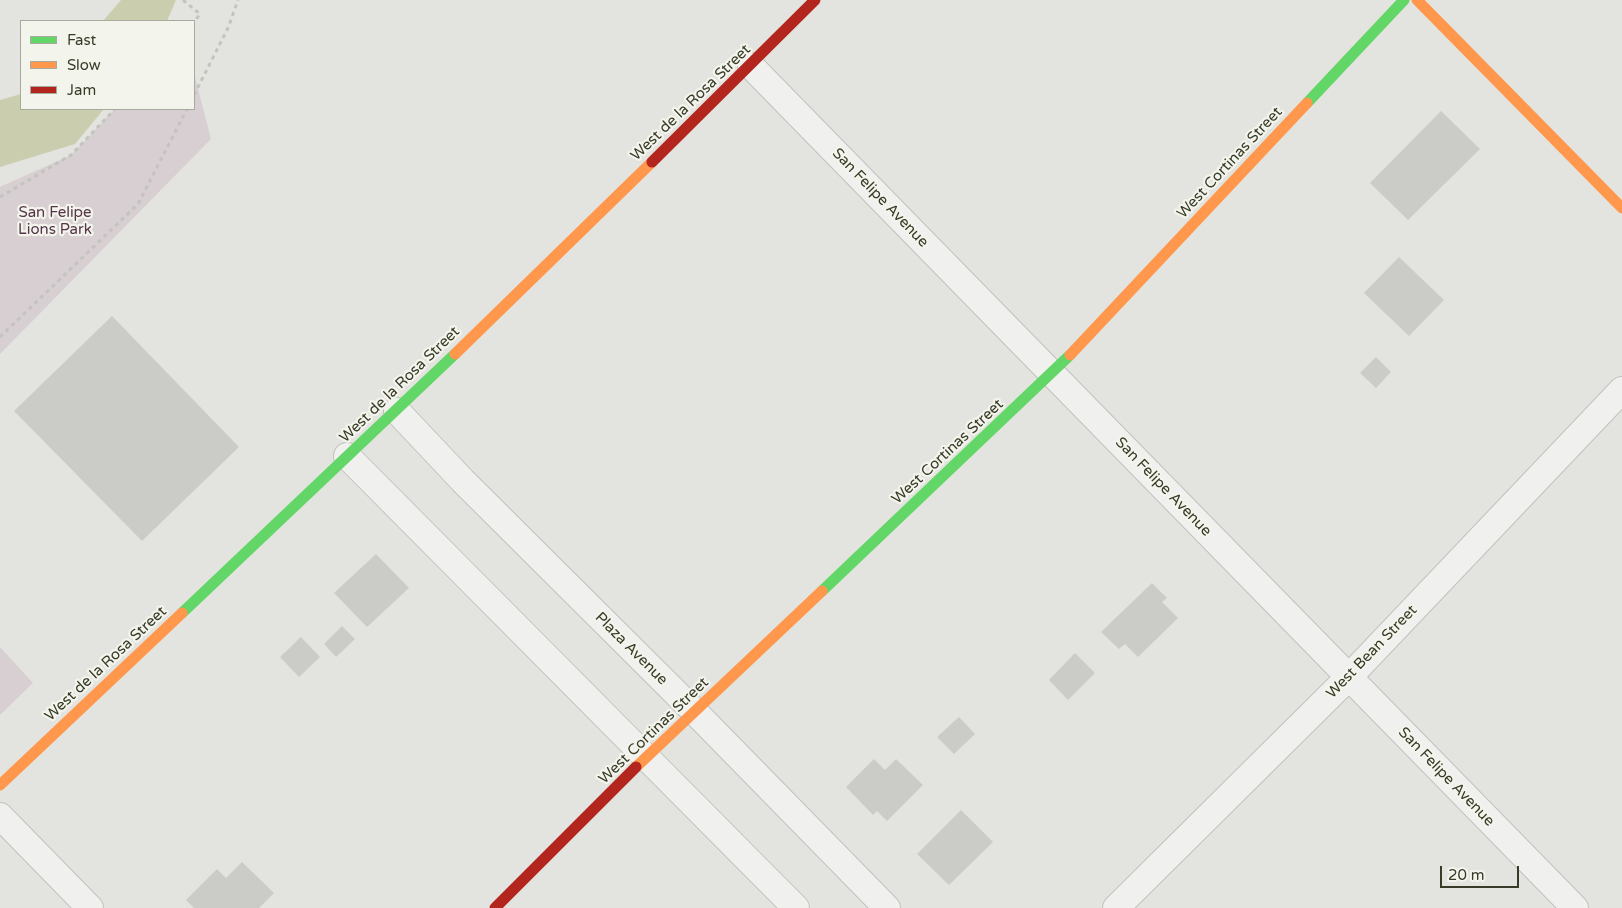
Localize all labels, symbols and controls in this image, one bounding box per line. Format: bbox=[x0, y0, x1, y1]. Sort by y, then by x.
legend bbox=[20, 20, 195, 110]
text: Fast bbox=[67, 31, 96, 49]
street label: West de la Rosa Street bbox=[627, 41, 755, 165]
text: Slow bbox=[67, 56, 101, 74]
text: Jam bbox=[67, 81, 96, 99]
street label: West Cortinas Street bbox=[1174, 104, 1286, 222]
street label: San Felipe Avenue bbox=[828, 145, 932, 251]
park label: San Felipe Lions Park bbox=[18, 204, 92, 239]
street label: West de la Rosa Street bbox=[336, 323, 464, 447]
street label: West Cortinas Street bbox=[889, 396, 1007, 508]
street label: San Felipe Avenue bbox=[1111, 434, 1215, 540]
street label: West Bean Street bbox=[1323, 602, 1421, 702]
street label: West de la Rosa Street bbox=[41, 603, 171, 725]
street label: Plaza Avenue bbox=[591, 609, 671, 689]
street label: West Cortinas Street bbox=[595, 674, 713, 788]
street label: San Felipe Avenue bbox=[1394, 724, 1498, 830]
scale bar bbox=[1442, 856, 1521, 888]
text: 20 m bbox=[1448, 866, 1485, 884]

